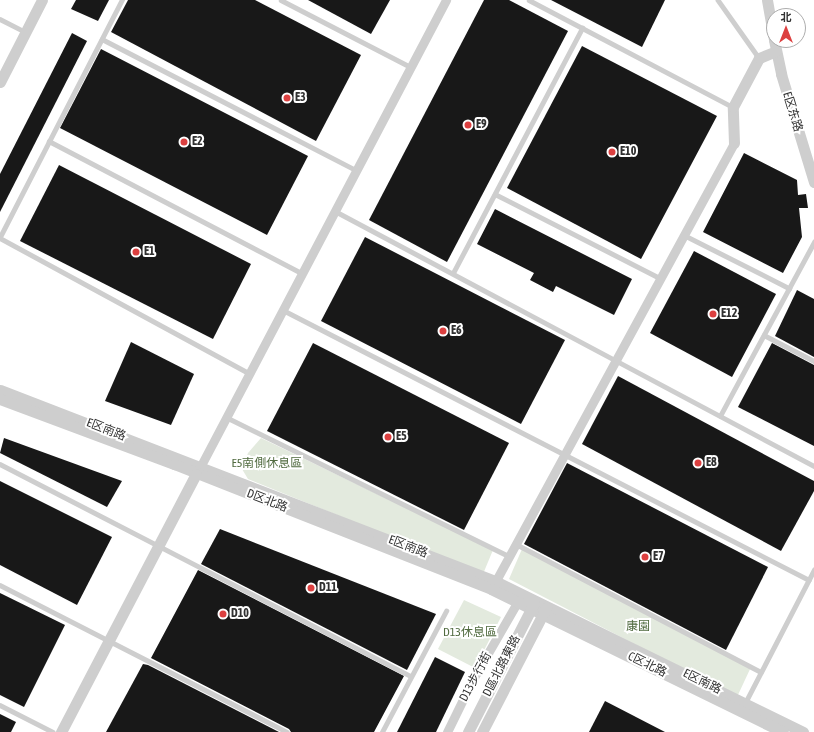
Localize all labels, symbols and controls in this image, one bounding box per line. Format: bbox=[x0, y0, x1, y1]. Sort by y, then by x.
north arrow bbox=[766, 8, 806, 48]
text: 北 bbox=[781, 11, 792, 23]
street label: E区东路 bbox=[779, 90, 805, 134]
place label: E3 bbox=[295, 91, 306, 105]
marker: E3 bbox=[282, 93, 292, 103]
place label: E9 bbox=[476, 118, 487, 132]
marker: E9 bbox=[463, 120, 473, 130]
place label: E2 bbox=[192, 135, 203, 149]
marker: E2 bbox=[179, 137, 189, 147]
place label: E10 bbox=[620, 145, 636, 159]
marker: E10 bbox=[607, 147, 617, 157]
place label: E1 bbox=[144, 245, 155, 259]
marker: E1 bbox=[131, 247, 141, 257]
place label: E12 bbox=[721, 307, 737, 321]
marker: E12 bbox=[708, 309, 718, 319]
place label: E6 bbox=[451, 324, 462, 338]
marker: E6 bbox=[438, 326, 448, 336]
street label: E区南路 bbox=[84, 416, 128, 444]
place label: E5 bbox=[396, 430, 407, 444]
marker: E5 bbox=[383, 432, 393, 442]
place label: E8 bbox=[706, 456, 717, 470]
park label: E5南側休息區 bbox=[232, 457, 302, 471]
marker: E8 bbox=[693, 458, 703, 468]
street label: D区北路 bbox=[244, 487, 290, 515]
street label: E区南路 bbox=[386, 533, 430, 561]
place label: E7 bbox=[653, 550, 664, 564]
marker: E7 bbox=[640, 552, 650, 562]
place label: D11 bbox=[319, 581, 337, 595]
marker: D11 bbox=[306, 583, 316, 593]
place label: D10 bbox=[231, 607, 249, 621]
marker: D10 bbox=[218, 609, 228, 619]
park label: 康園 bbox=[626, 620, 650, 634]
park label: D13休息區 bbox=[443, 626, 497, 640]
street label: D區北路東路 bbox=[480, 633, 524, 699]
street label: C区北路 bbox=[625, 649, 669, 681]
street label: D13步行街 bbox=[457, 650, 495, 704]
street label: E区南路 bbox=[680, 667, 724, 697]

